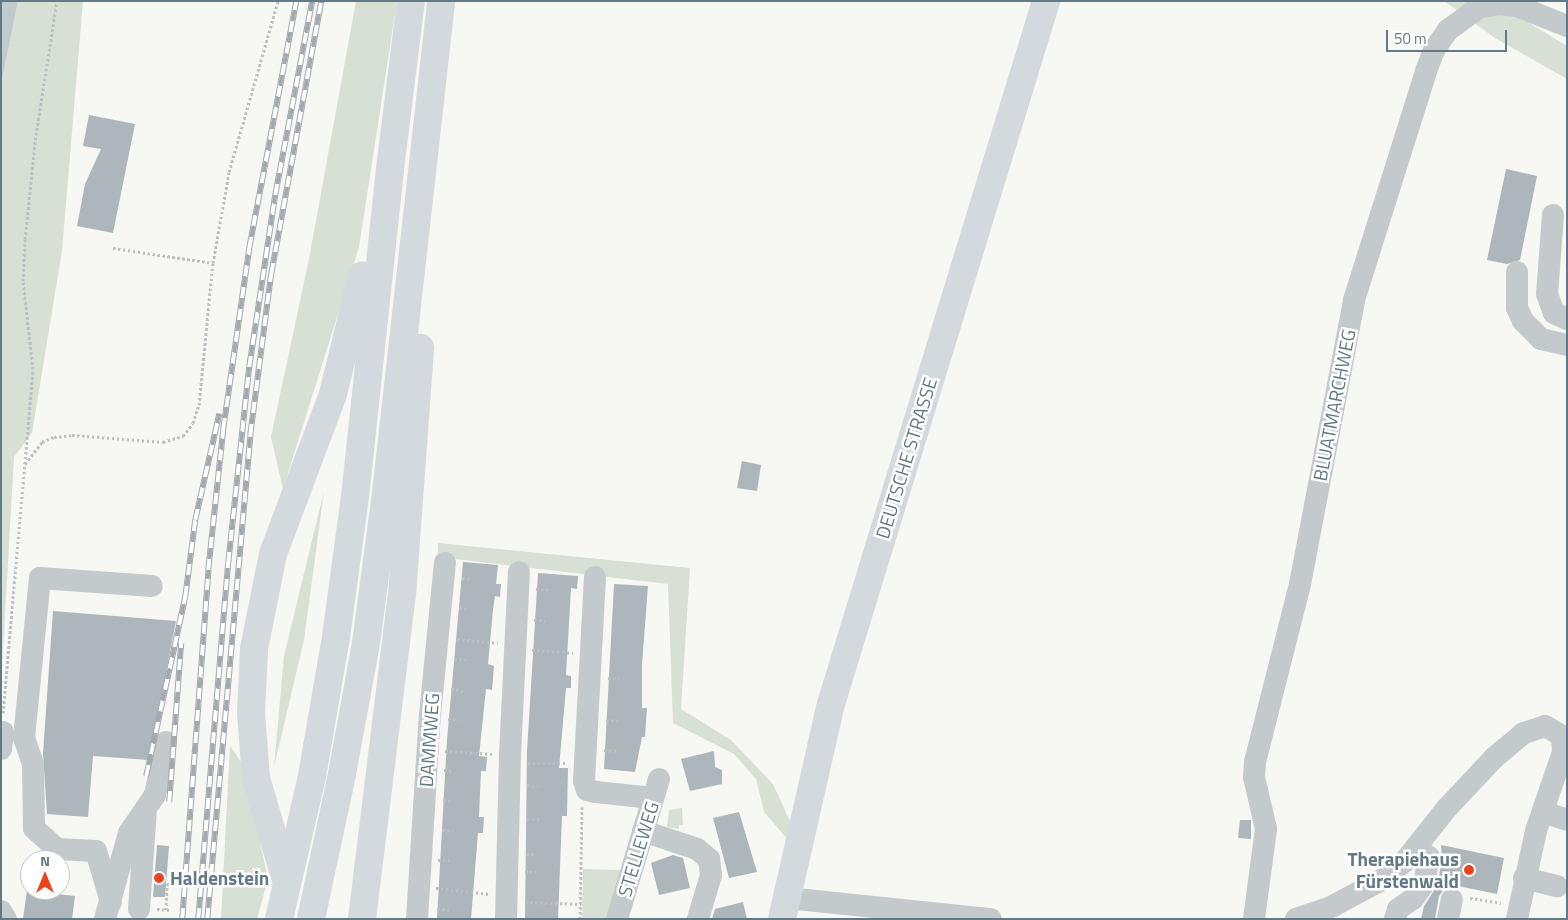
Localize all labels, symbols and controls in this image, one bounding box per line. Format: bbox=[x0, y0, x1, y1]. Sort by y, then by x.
scale bar bbox=[1388, 20, 1509, 52]
text: 50 m bbox=[1394, 27, 1427, 50]
street label: BLUATMARCHWEG bbox=[1308, 327, 1360, 483]
street label: DEUTSCHE STRASSE bbox=[871, 375, 941, 541]
street label: DAMMWEG bbox=[414, 692, 444, 788]
street label: STELLEWEG bbox=[613, 799, 663, 899]
place label: Therapiehaus Fürstenwald bbox=[1347, 848, 1459, 892]
north arrow bbox=[20, 850, 70, 900]
text: N bbox=[40, 850, 50, 871]
marker: Therapiehaus Fürstenwald bbox=[1463, 864, 1475, 876]
place label: Haldenstein bbox=[170, 867, 269, 889]
marker: Haldenstein bbox=[152, 871, 166, 885]

